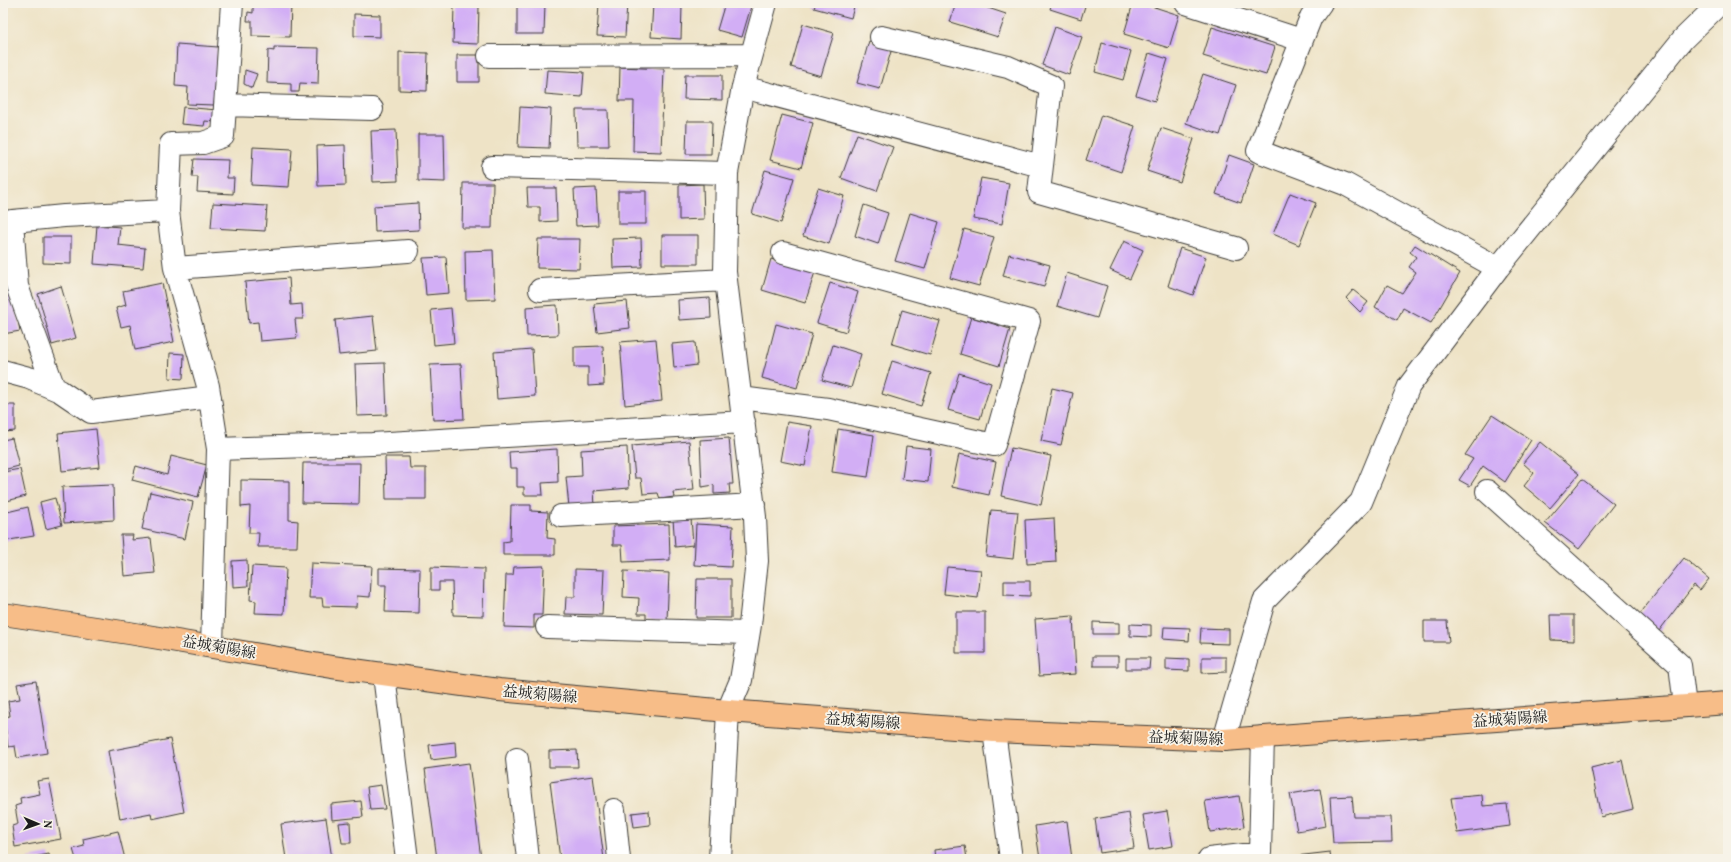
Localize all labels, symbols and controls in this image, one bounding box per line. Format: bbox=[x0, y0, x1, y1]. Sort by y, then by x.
street label: 益城菊陽線 bbox=[180, 632, 258, 665]
street label: 益城菊陽線 bbox=[502, 682, 578, 709]
street label: 益城菊陽線 bbox=[1472, 707, 1548, 734]
street label: 益城菊陽線 bbox=[825, 709, 901, 736]
street label: 益城菊陽線 bbox=[1148, 728, 1224, 751]
north arrow bbox=[18, 804, 58, 844]
text: N bbox=[39, 820, 54, 829]

